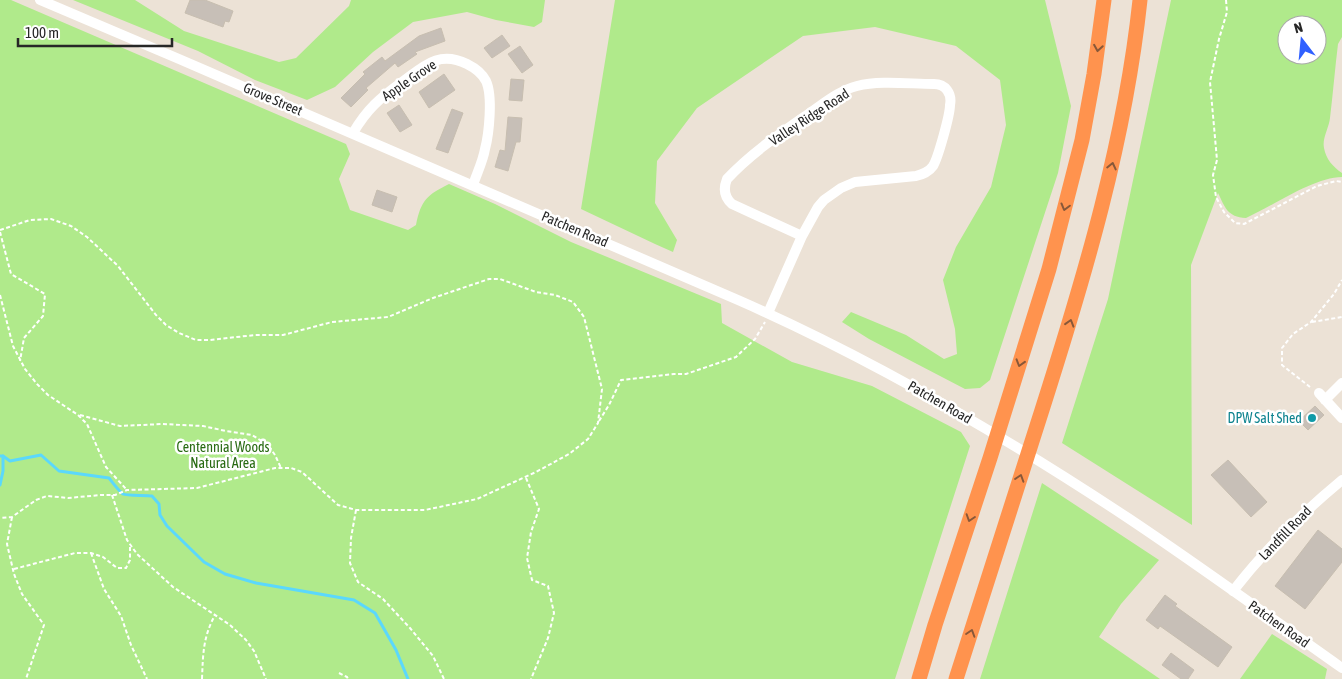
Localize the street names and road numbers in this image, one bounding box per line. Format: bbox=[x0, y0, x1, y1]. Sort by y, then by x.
street label: Apple Grove bbox=[379, 56, 439, 104]
street label: Grove Street bbox=[241, 79, 305, 119]
street label: Valley Ridge Road bbox=[766, 85, 852, 149]
street label: Patchen Road bbox=[539, 208, 611, 250]
street label: Patchen Road bbox=[905, 377, 975, 427]
street label: Landfill Road bbox=[1255, 503, 1315, 563]
street label: Patchen Road bbox=[1245, 597, 1313, 651]

